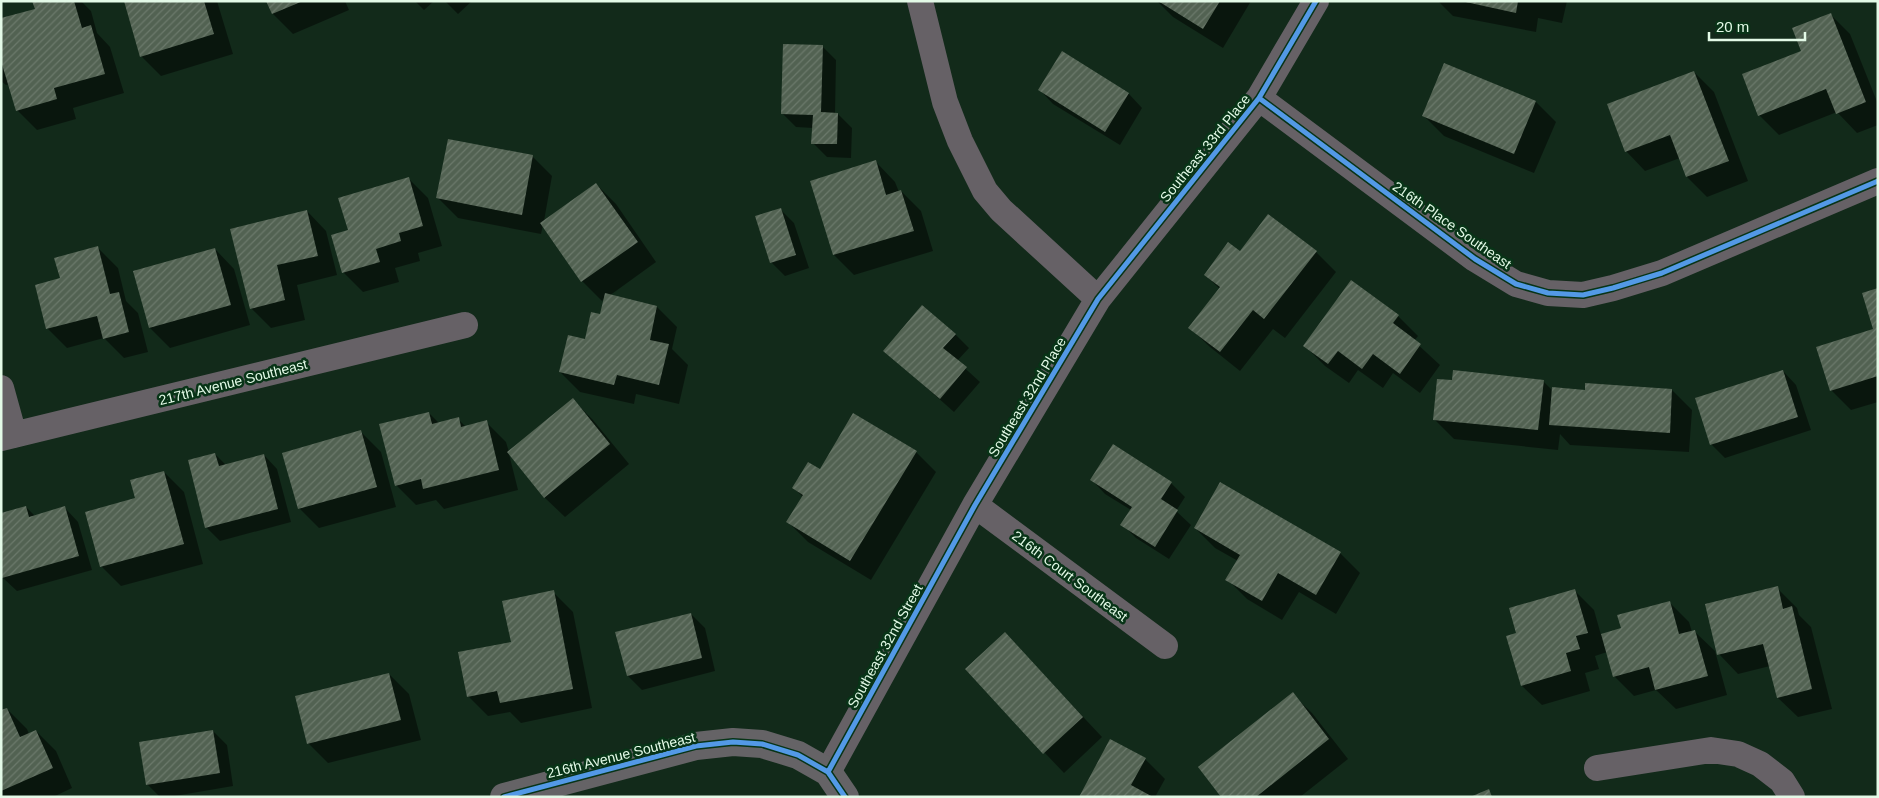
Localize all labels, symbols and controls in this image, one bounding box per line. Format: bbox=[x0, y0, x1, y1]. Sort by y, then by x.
scale bar bbox=[1709, 10, 1805, 42]
text: 20 m bbox=[1716, 18, 1749, 35]
street label: Southeast 33rd Place bbox=[1157, 91, 1253, 205]
street label: 216th Place Southeast bbox=[1390, 178, 1514, 272]
street label: Southeast 32nd Place bbox=[985, 334, 1069, 460]
street label: 217th Avenue Southeast bbox=[157, 356, 309, 408]
street label: 216th Court Southeast bbox=[1009, 527, 1131, 625]
street label: Southeast 32nd Street bbox=[844, 581, 926, 711]
street label: 216th Avenue Southeast bbox=[545, 729, 697, 781]

